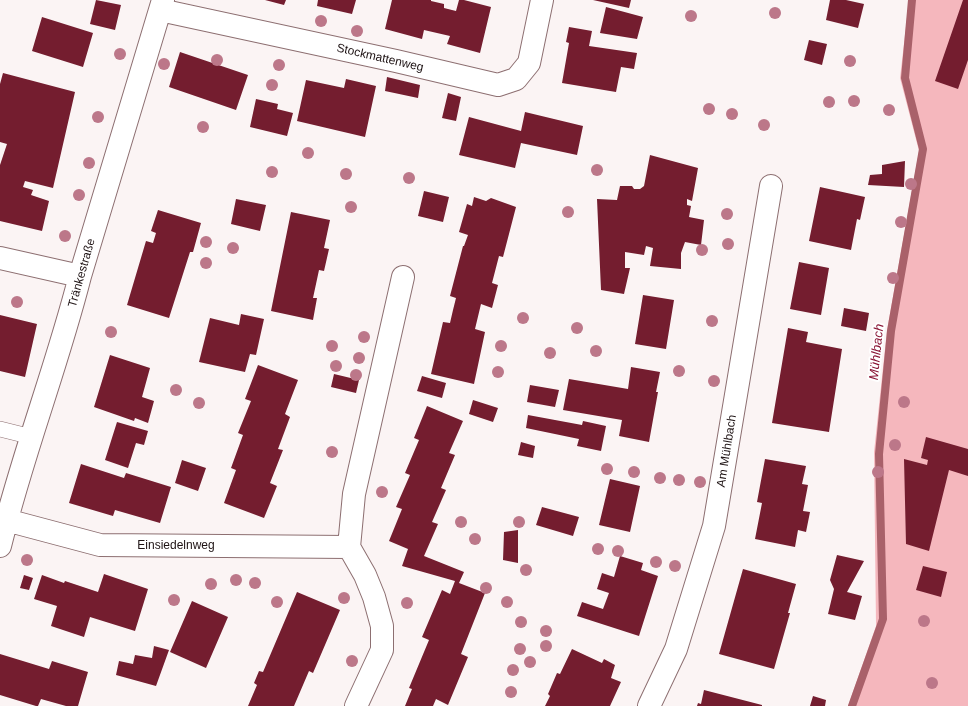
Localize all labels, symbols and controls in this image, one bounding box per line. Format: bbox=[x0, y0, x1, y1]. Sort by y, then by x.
street label: Stockmattenweg bbox=[335, 41, 425, 75]
street label: Tränkestraße bbox=[65, 237, 99, 309]
water label: Mühlbach bbox=[866, 323, 888, 381]
street label: Am Mühlbach bbox=[714, 414, 740, 488]
street label: Einsiedelnweg bbox=[137, 539, 215, 553]

